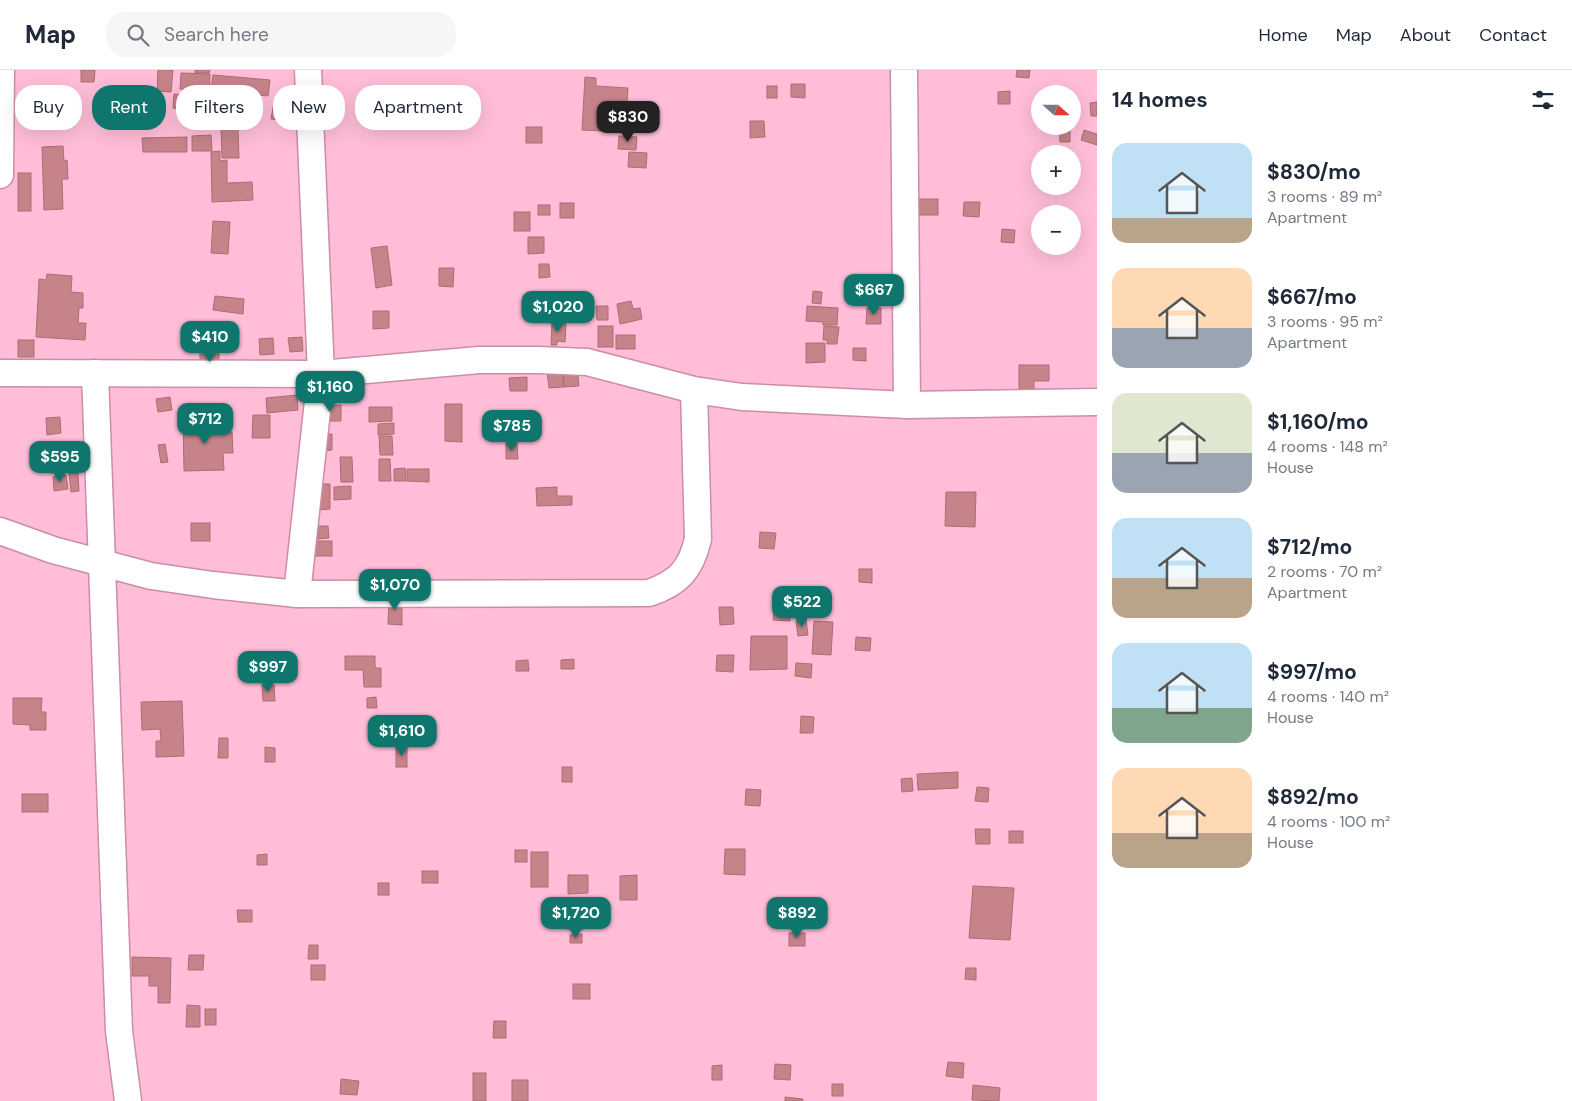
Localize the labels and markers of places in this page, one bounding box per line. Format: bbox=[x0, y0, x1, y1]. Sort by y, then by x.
pin: $830 bbox=[598, 100, 658, 143]
pin: $667 bbox=[844, 274, 904, 316]
pin: $1,020 bbox=[517, 290, 599, 333]
pin: $410 bbox=[180, 320, 240, 363]
pin: $1,160 bbox=[289, 370, 371, 413]
pin: $712 bbox=[175, 402, 235, 445]
pin: $785 bbox=[482, 410, 542, 452]
pin: $595 bbox=[30, 440, 90, 483]
pin: $1,070 bbox=[354, 568, 436, 611]
pin: $522 bbox=[772, 586, 832, 628]
pin: $997 bbox=[238, 650, 298, 693]
pin: $1,610 bbox=[361, 714, 443, 757]
pin: $1,720 bbox=[535, 896, 617, 939]
pin: $892 bbox=[767, 896, 827, 939]

